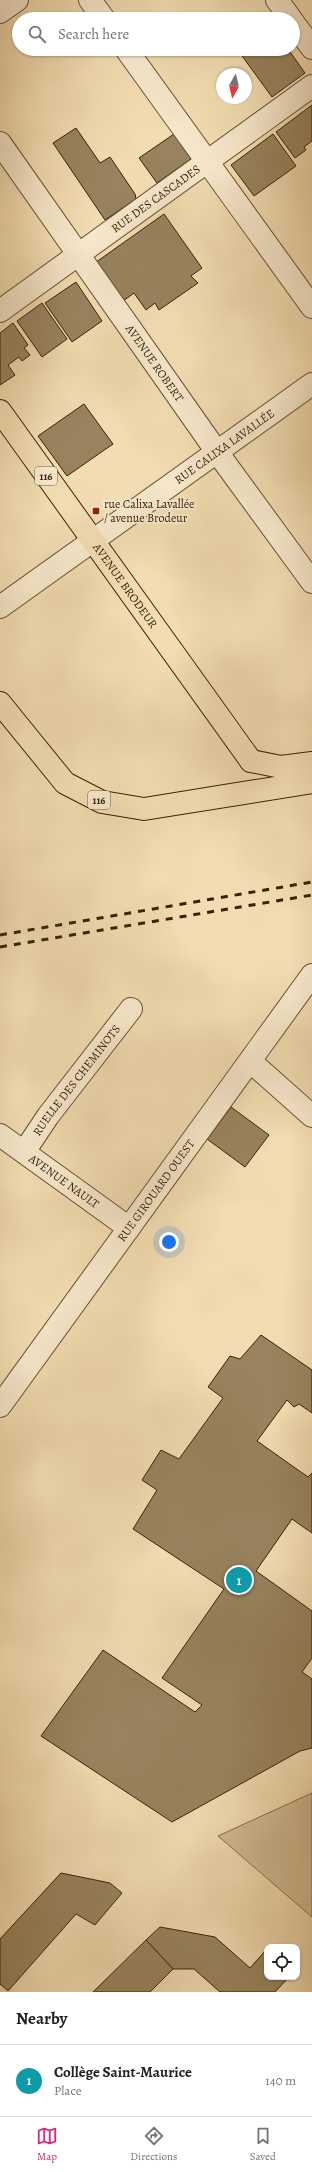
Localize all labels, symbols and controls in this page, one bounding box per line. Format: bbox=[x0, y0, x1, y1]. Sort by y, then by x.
search box bbox=[12, 12, 300, 56]
icon: search bbox=[26, 23, 48, 45]
text: Search here bbox=[58, 24, 129, 44]
north arrow bbox=[216, 68, 252, 104]
street label: RUE DES CASCADES bbox=[108, 161, 204, 236]
street label: AVENUE ROBERT bbox=[121, 321, 188, 405]
street label: RUE CALIXA LAVALLÉE bbox=[171, 405, 278, 488]
road number: 116 bbox=[35, 467, 57, 485]
place label: rue Calixa Lavallée / avenue Brodeur bbox=[104, 496, 194, 526]
marker: rue Calixa Lavallée / avenue Brodeur bbox=[91, 506, 101, 516]
street label: AVENUE BRODEUR bbox=[89, 539, 162, 632]
road number: 116 bbox=[88, 791, 110, 809]
street label: RUELLE DES CHEMINOTS bbox=[29, 1021, 124, 1139]
street label: RUE GIROUARD OUEST bbox=[114, 1136, 199, 1245]
street label: AVENUE NAULT bbox=[25, 1150, 103, 1212]
your location bbox=[159, 1232, 179, 1252]
pin: 1 bbox=[226, 1565, 252, 1595]
map controls bbox=[264, 1944, 300, 1980]
button: locate bbox=[264, 1944, 300, 1980]
text: Nearby bbox=[16, 2007, 67, 2030]
text: Collège Saint-Maurice bbox=[54, 2062, 192, 2082]
text: 1 bbox=[27, 2072, 31, 2089]
text: 140 m bbox=[265, 2072, 296, 2089]
text: Place bbox=[54, 2082, 82, 2099]
tab: Map bbox=[36, 2125, 58, 2164]
tab: Directions bbox=[130, 2125, 178, 2164]
tab: Saved bbox=[250, 2125, 276, 2164]

